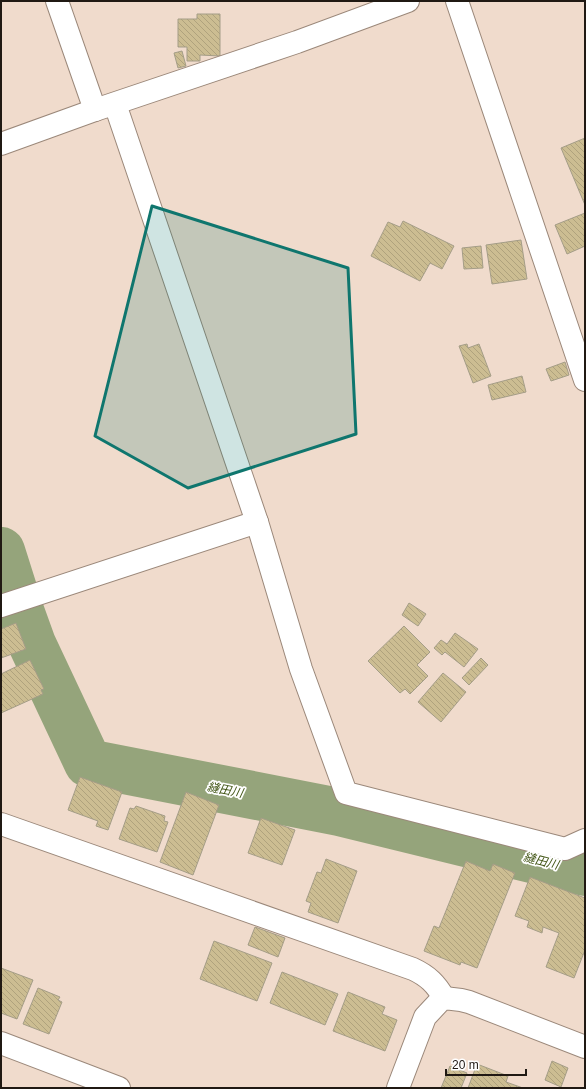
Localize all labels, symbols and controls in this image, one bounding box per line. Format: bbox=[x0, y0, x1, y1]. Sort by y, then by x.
water label: 縫田川 bbox=[206, 780, 246, 801]
water label: 縫田川 bbox=[522, 850, 562, 873]
scale bar bbox=[446, 1051, 526, 1077]
text: 20 m bbox=[452, 1058, 479, 1072]

